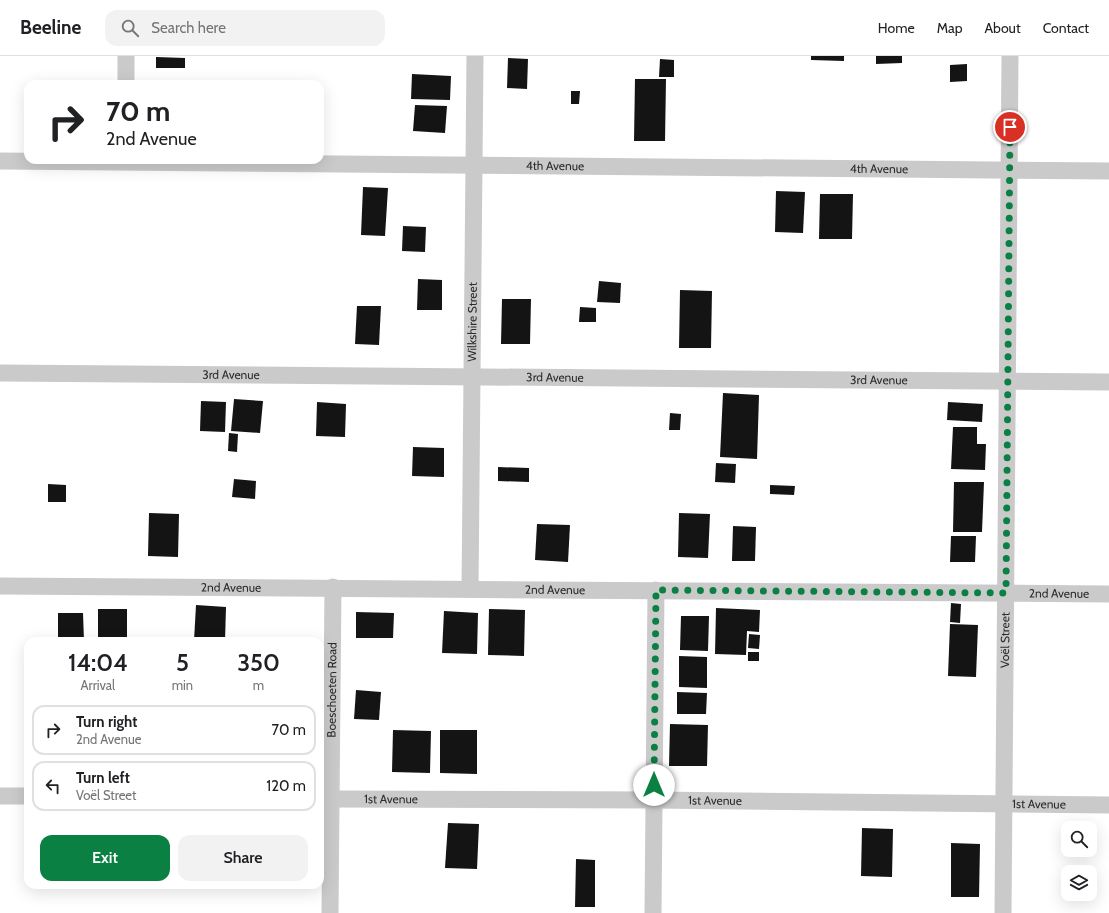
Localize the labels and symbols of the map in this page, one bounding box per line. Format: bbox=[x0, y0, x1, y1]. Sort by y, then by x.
pin bbox=[993, 110, 1027, 144]
street label: 4th Avenue bbox=[526, 158, 584, 173]
street label: 4th Avenue bbox=[850, 161, 908, 176]
street label: Wilkshire Street bbox=[464, 282, 480, 362]
street label: 3rd Avenue bbox=[202, 367, 260, 382]
street label: 3rd Avenue bbox=[526, 369, 584, 385]
street label: 3rd Avenue bbox=[850, 372, 908, 387]
street label: 2nd Avenue bbox=[201, 579, 261, 595]
street label: 2nd Avenue bbox=[525, 582, 585, 597]
street label: 2nd Avenue bbox=[1029, 585, 1089, 601]
street label: Voël Street bbox=[997, 612, 1012, 668]
street label: Boeschoeten Road bbox=[324, 642, 339, 738]
position arrow bbox=[633, 764, 675, 806]
street label: 1st Avenue bbox=[364, 791, 418, 806]
street label: 1st Avenue bbox=[688, 792, 742, 808]
street label: 1st Avenue bbox=[1012, 796, 1066, 812]

